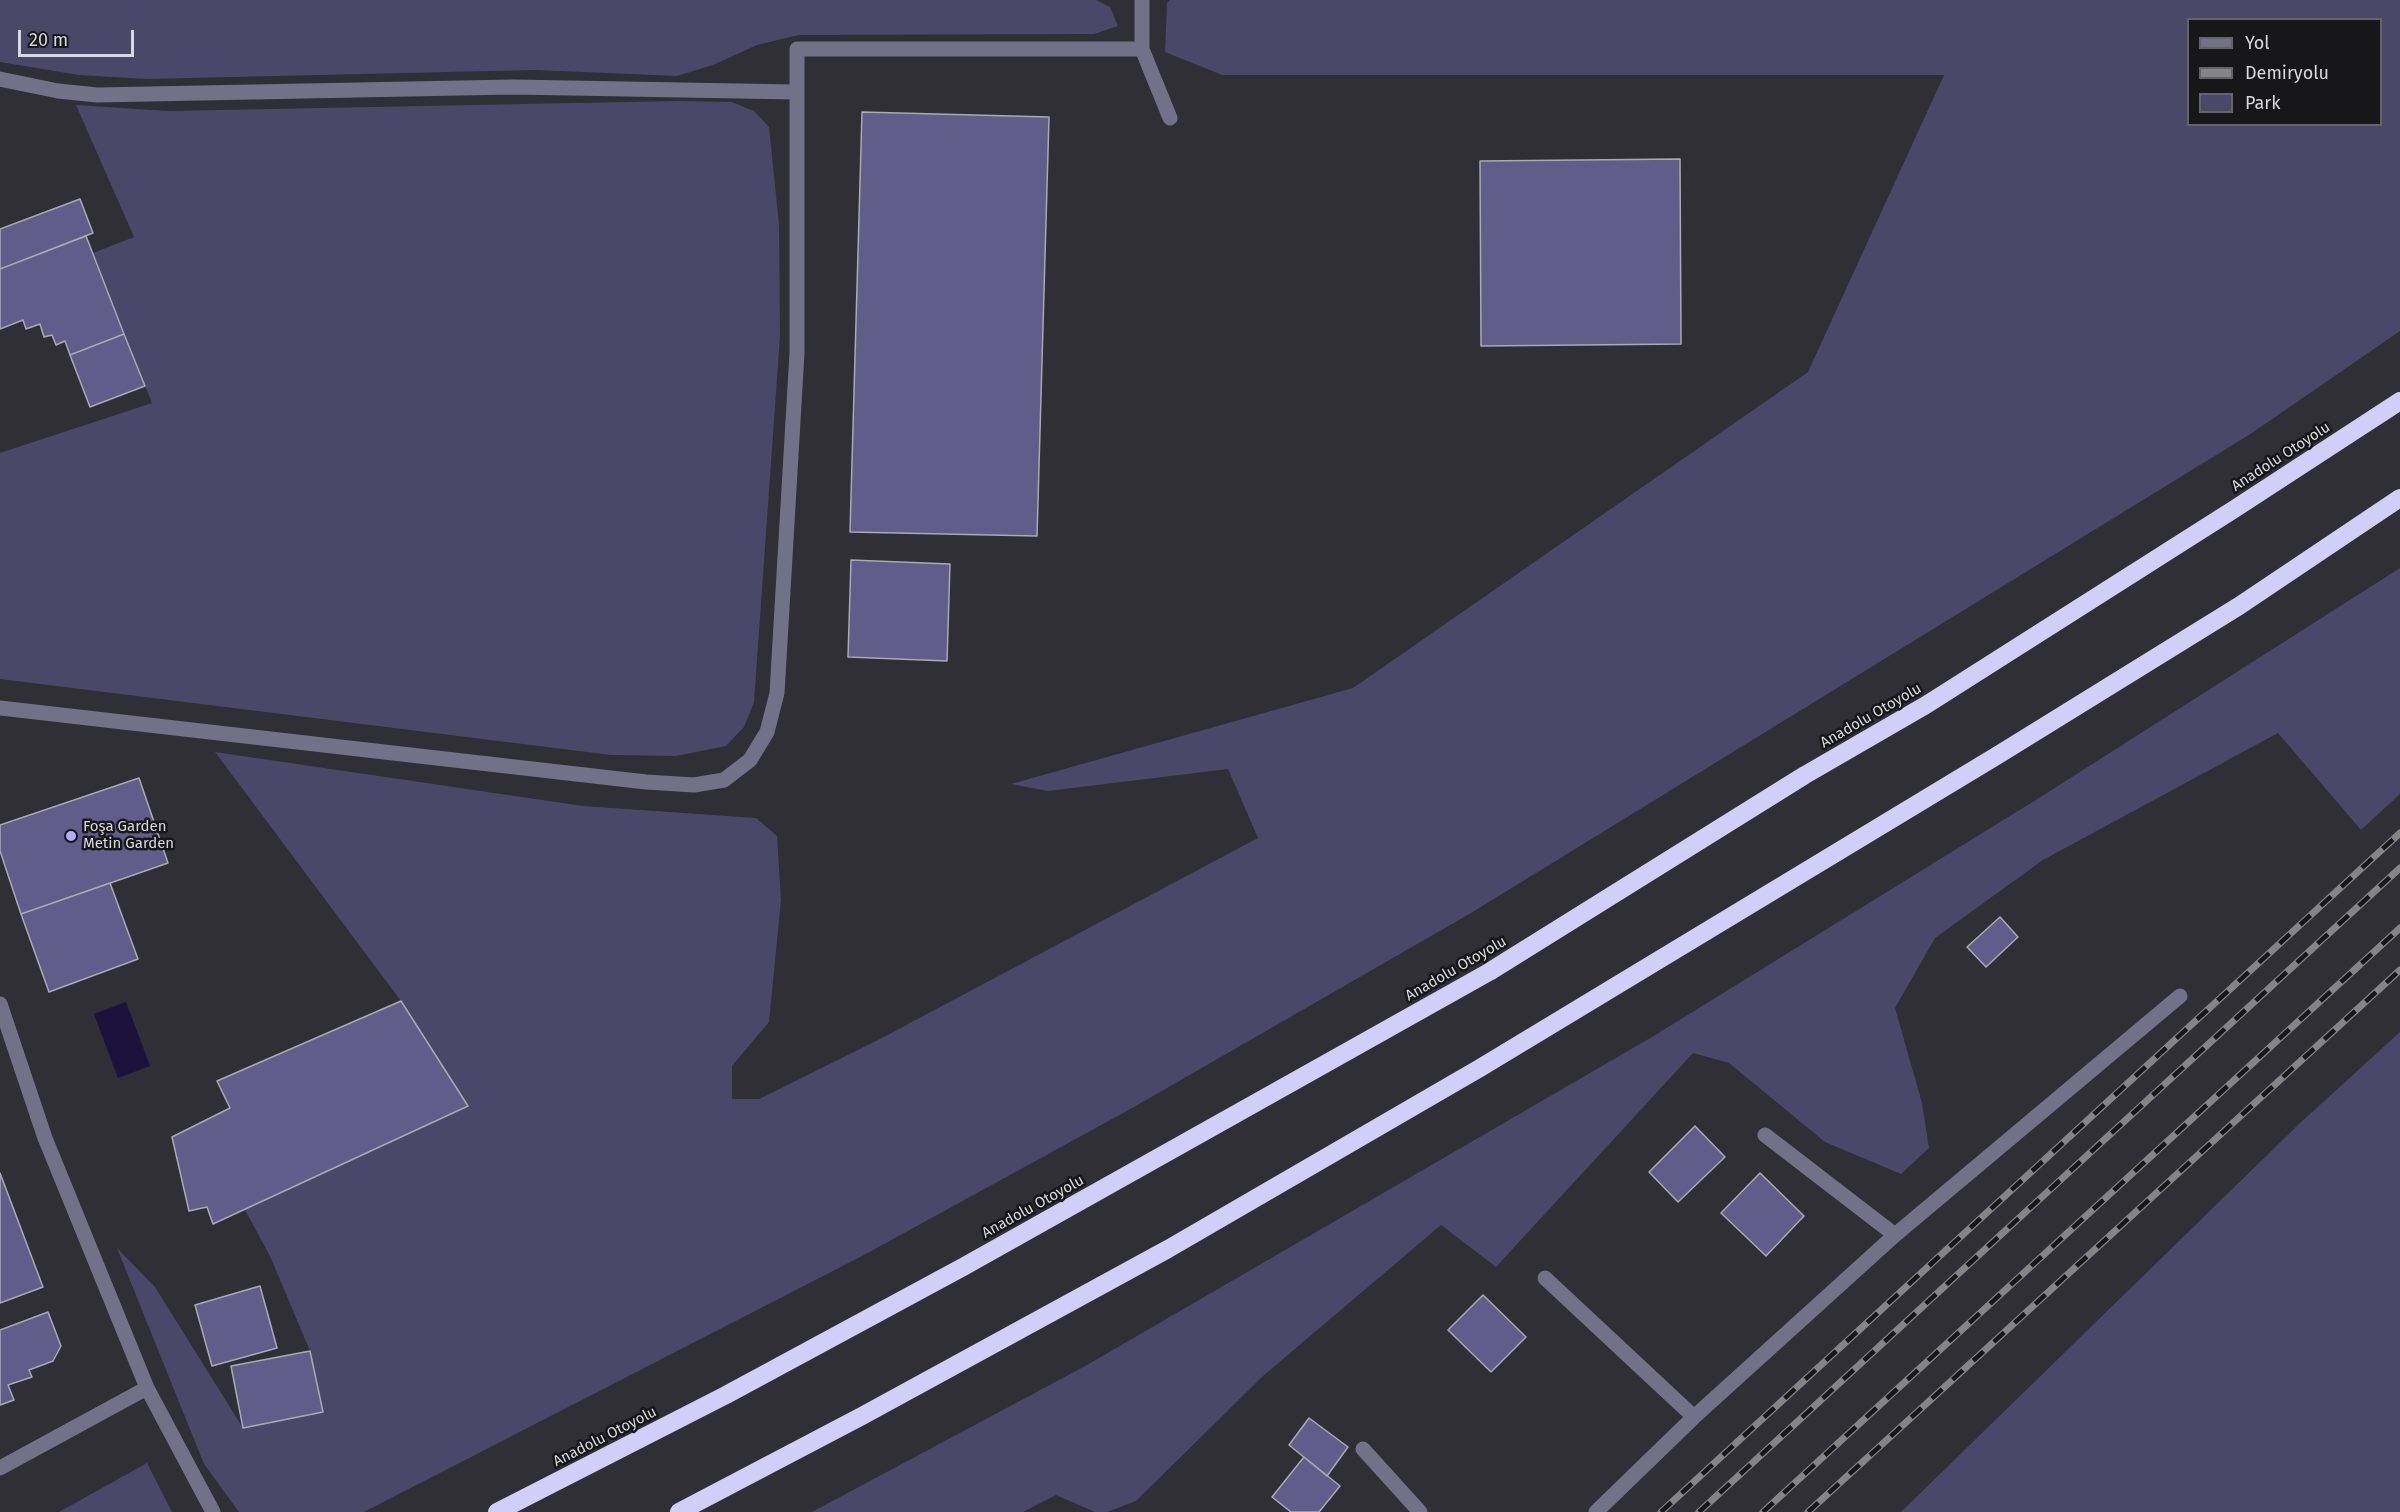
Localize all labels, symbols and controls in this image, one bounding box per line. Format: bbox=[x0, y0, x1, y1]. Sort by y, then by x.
scale bar bbox=[21, 18, 136, 56]
legend bbox=[2187, 18, 2382, 126]
text: 20 m bbox=[29, 29, 68, 51]
text: Yol bbox=[2245, 32, 2270, 54]
text: Demiryolu bbox=[2245, 62, 2329, 84]
text: Park bbox=[2245, 92, 2280, 114]
street label: Anadolu Otoyolu bbox=[2228, 418, 2334, 496]
street label: Anadolu Otoyolu bbox=[1817, 680, 1925, 752]
place label: Foşa Garden Metin Garden bbox=[83, 818, 174, 853]
marker: Foşa Garden Metin Garden bbox=[64, 829, 78, 843]
street label: Anadolu Otoyolu bbox=[1402, 933, 1510, 1005]
street label: Anadolu Otoyolu bbox=[979, 1172, 1087, 1242]
street label: Anadolu Otoyolu bbox=[550, 1403, 660, 1471]

